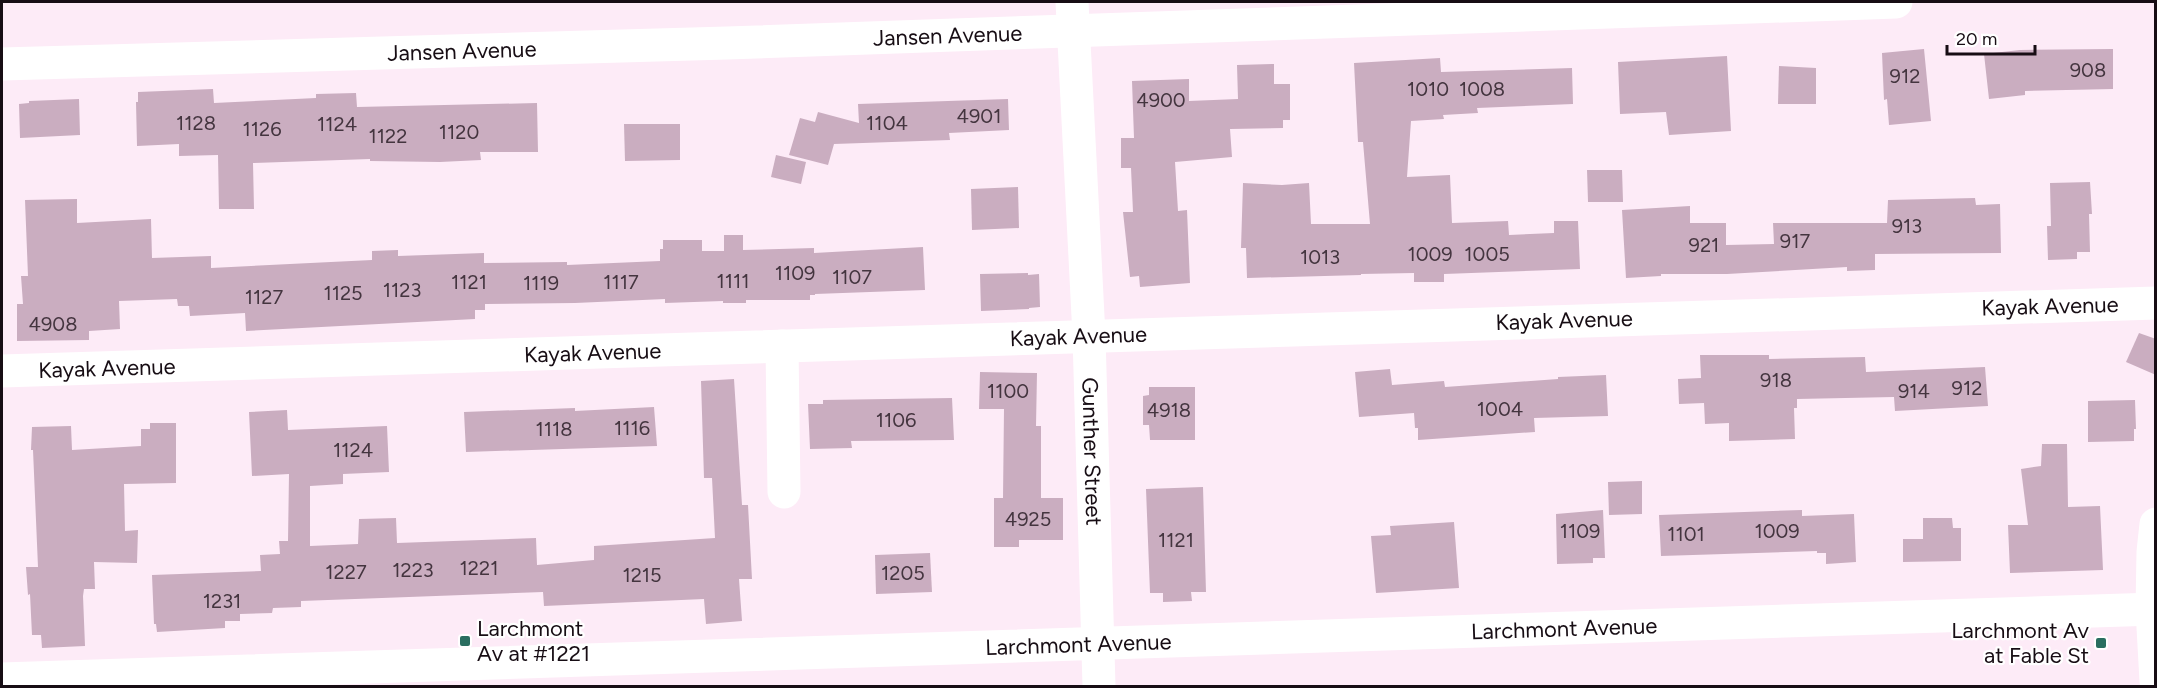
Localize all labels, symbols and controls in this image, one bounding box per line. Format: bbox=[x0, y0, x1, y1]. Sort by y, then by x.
scale bar bbox=[1947, 18, 2036, 56]
street label: Jansen Avenue bbox=[873, 20, 1023, 52]
text: 20 m bbox=[1956, 28, 1997, 50]
street label: Jansen Avenue bbox=[387, 36, 537, 67]
house number: 908 bbox=[2070, 58, 2106, 82]
house number: 912 bbox=[1890, 64, 1920, 88]
house number: 1010 bbox=[1407, 77, 1449, 101]
house number: 1008 bbox=[1459, 77, 1505, 101]
house number: 4900 bbox=[1136, 88, 1186, 112]
house number: 4901 bbox=[957, 104, 1001, 128]
house number: 1128 bbox=[176, 111, 216, 135]
house number: 1104 bbox=[866, 111, 908, 135]
house number: 1124 bbox=[317, 112, 357, 136]
house number: 1126 bbox=[242, 117, 282, 141]
house number: 1120 bbox=[439, 120, 479, 144]
house number: 1122 bbox=[369, 124, 407, 148]
house number: 913 bbox=[1892, 214, 1922, 238]
house number: 917 bbox=[1780, 229, 1810, 253]
house number: 921 bbox=[1689, 233, 1719, 257]
house number: 1009 bbox=[1407, 242, 1453, 266]
house number: 1005 bbox=[1464, 242, 1510, 266]
house number: 1013 bbox=[1300, 245, 1340, 269]
house number: 1109 bbox=[775, 261, 815, 285]
house number: 1107 bbox=[832, 265, 872, 289]
house number: 1111 bbox=[716, 269, 750, 293]
house number: 1121 bbox=[451, 270, 487, 294]
house number: 1117 bbox=[603, 270, 639, 294]
house number: 1119 bbox=[523, 271, 559, 295]
house number: 1123 bbox=[383, 278, 421, 302]
house number: 1125 bbox=[323, 281, 363, 305]
house number: 1127 bbox=[245, 285, 283, 309]
street label: Kayak Avenue bbox=[1981, 291, 2119, 322]
street label: Kayak Avenue bbox=[1495, 305, 1633, 336]
house number: 4908 bbox=[29, 312, 77, 336]
street label: Kayak Avenue bbox=[1009, 321, 1148, 352]
street label: Kayak Avenue bbox=[524, 337, 662, 369]
street label: Kayak Avenue bbox=[38, 353, 176, 384]
house number: 918 bbox=[1760, 368, 1792, 392]
house number: 912 bbox=[1952, 376, 1982, 400]
street label: Gunther Street bbox=[1076, 377, 1107, 526]
house number: 1100 bbox=[987, 379, 1029, 403]
house number: 914 bbox=[1898, 379, 1930, 403]
house number: 1004 bbox=[1477, 397, 1523, 421]
house number: 4918 bbox=[1147, 398, 1191, 422]
house number: 1106 bbox=[876, 408, 916, 432]
house number: 1116 bbox=[614, 416, 650, 440]
house number: 1118 bbox=[535, 417, 573, 441]
house number: 1124 bbox=[333, 438, 373, 462]
house number: 4925 bbox=[1005, 507, 1051, 531]
house number: 1109 bbox=[1560, 519, 1600, 543]
house number: 1009 bbox=[1754, 519, 1800, 543]
house number: 1101 bbox=[1667, 522, 1705, 546]
house number: 1121 bbox=[1158, 528, 1194, 552]
house number: 1221 bbox=[460, 556, 498, 580]
house number: 1223 bbox=[392, 558, 434, 582]
house number: 1227 bbox=[325, 560, 367, 584]
house number: 1205 bbox=[881, 561, 925, 585]
house number: 1215 bbox=[622, 563, 662, 587]
house number: 1231 bbox=[203, 589, 241, 613]
street label: Larchmont Avenue bbox=[1471, 612, 1658, 645]
place label: Larchmont Av at #1221 bbox=[477, 615, 590, 667]
place label: Larchmont Av at Fable St bbox=[1951, 617, 2090, 669]
street label: Larchmont Avenue bbox=[985, 628, 1172, 661]
marker: Larchmont Av at #1221 bbox=[458, 634, 472, 648]
marker: Larchmont Av at Fable St bbox=[2094, 636, 2108, 650]

